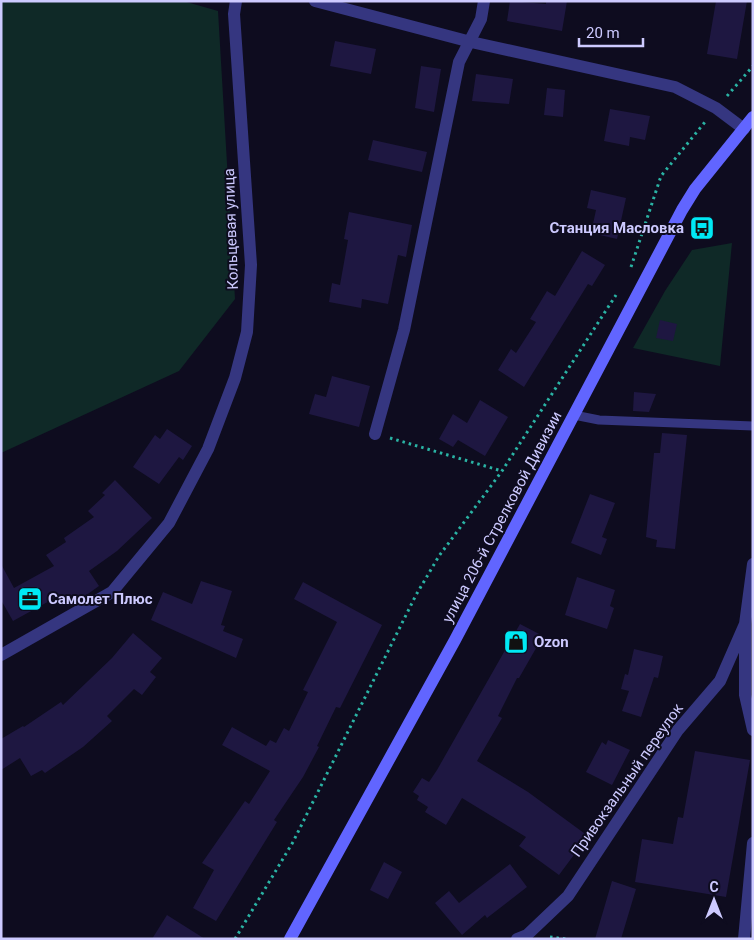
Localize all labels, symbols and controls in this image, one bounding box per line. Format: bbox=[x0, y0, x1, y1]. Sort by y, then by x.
scale bar bbox=[579, 15, 643, 47]
text: 20 m bbox=[586, 24, 620, 42]
street label: Кольцевая улица bbox=[220, 168, 242, 290]
bus stop icon: Станция Масловка bbox=[689, 215, 715, 241]
place label: Станция Масловка bbox=[549, 219, 684, 237]
street label: улица 206-й Стрелковой Дивизии bbox=[438, 408, 566, 626]
office icon: Самолет Плюс bbox=[17, 586, 43, 612]
place label: Самолет Плюс bbox=[48, 590, 153, 608]
shop icon: Ozon bbox=[503, 629, 529, 655]
place label: Ozon bbox=[534, 633, 569, 651]
street label: Привокзальный переулок bbox=[567, 700, 687, 860]
north arrow bbox=[689, 875, 739, 925]
text: С bbox=[709, 879, 719, 895]

